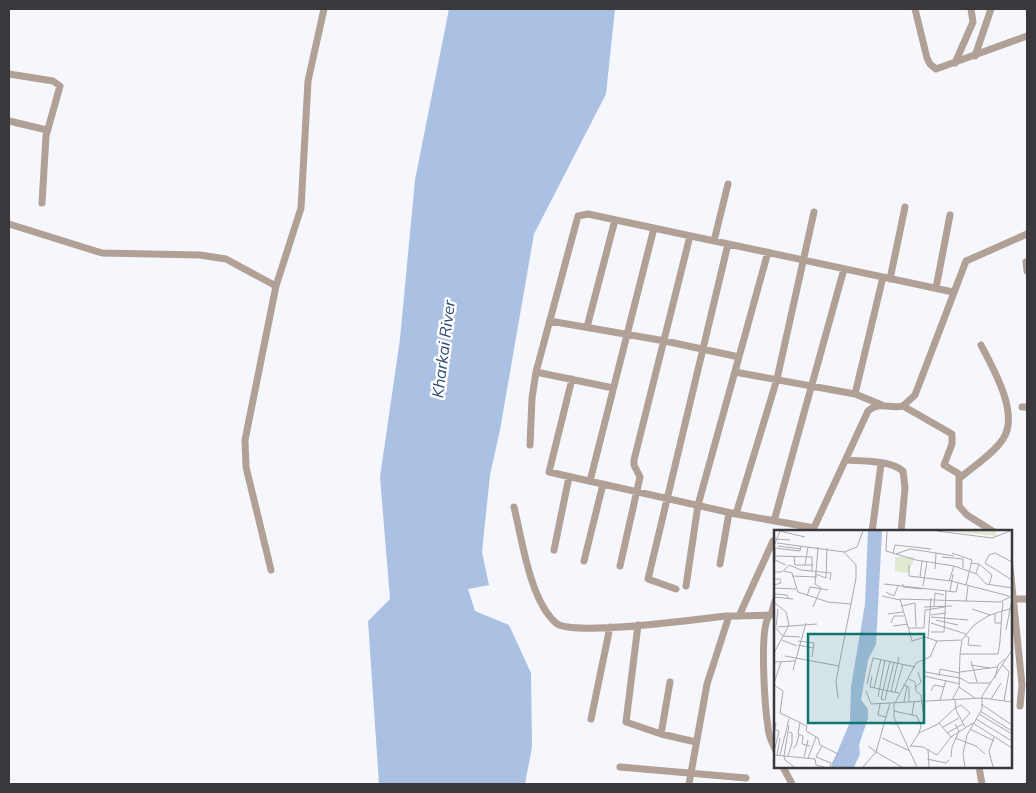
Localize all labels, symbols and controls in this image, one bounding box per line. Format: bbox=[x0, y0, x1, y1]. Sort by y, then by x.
water label: Kharkai River bbox=[427, 298, 459, 399]
inset map bbox=[774, 530, 1011, 768]

